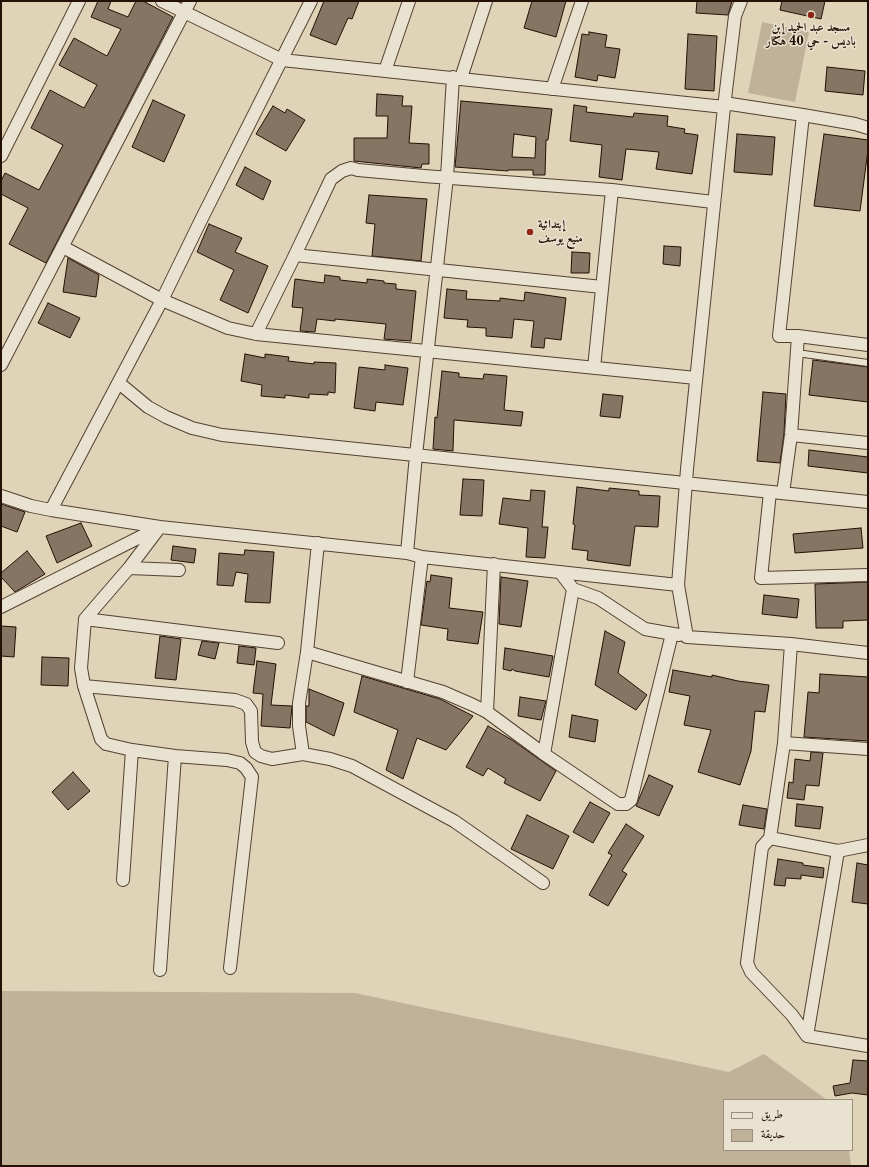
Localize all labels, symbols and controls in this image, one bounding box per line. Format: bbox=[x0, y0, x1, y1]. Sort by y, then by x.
marker: مسجد عبد الحميد إبن باديس - حي 40 هكتار bbox=[806, 10, 816, 20]
place label: مسجد عبد الحميد إبن باديس - حي 40 هكتار bbox=[766, 21, 856, 49]
place label: إبتدائية منيع يوسف bbox=[538, 218, 583, 246]
marker: إبتدائية منيع يوسف bbox=[525, 227, 535, 237]
legend bbox=[723, 1099, 853, 1151]
text: طريق bbox=[761, 1106, 783, 1121]
text: حديقة bbox=[761, 1126, 785, 1141]

